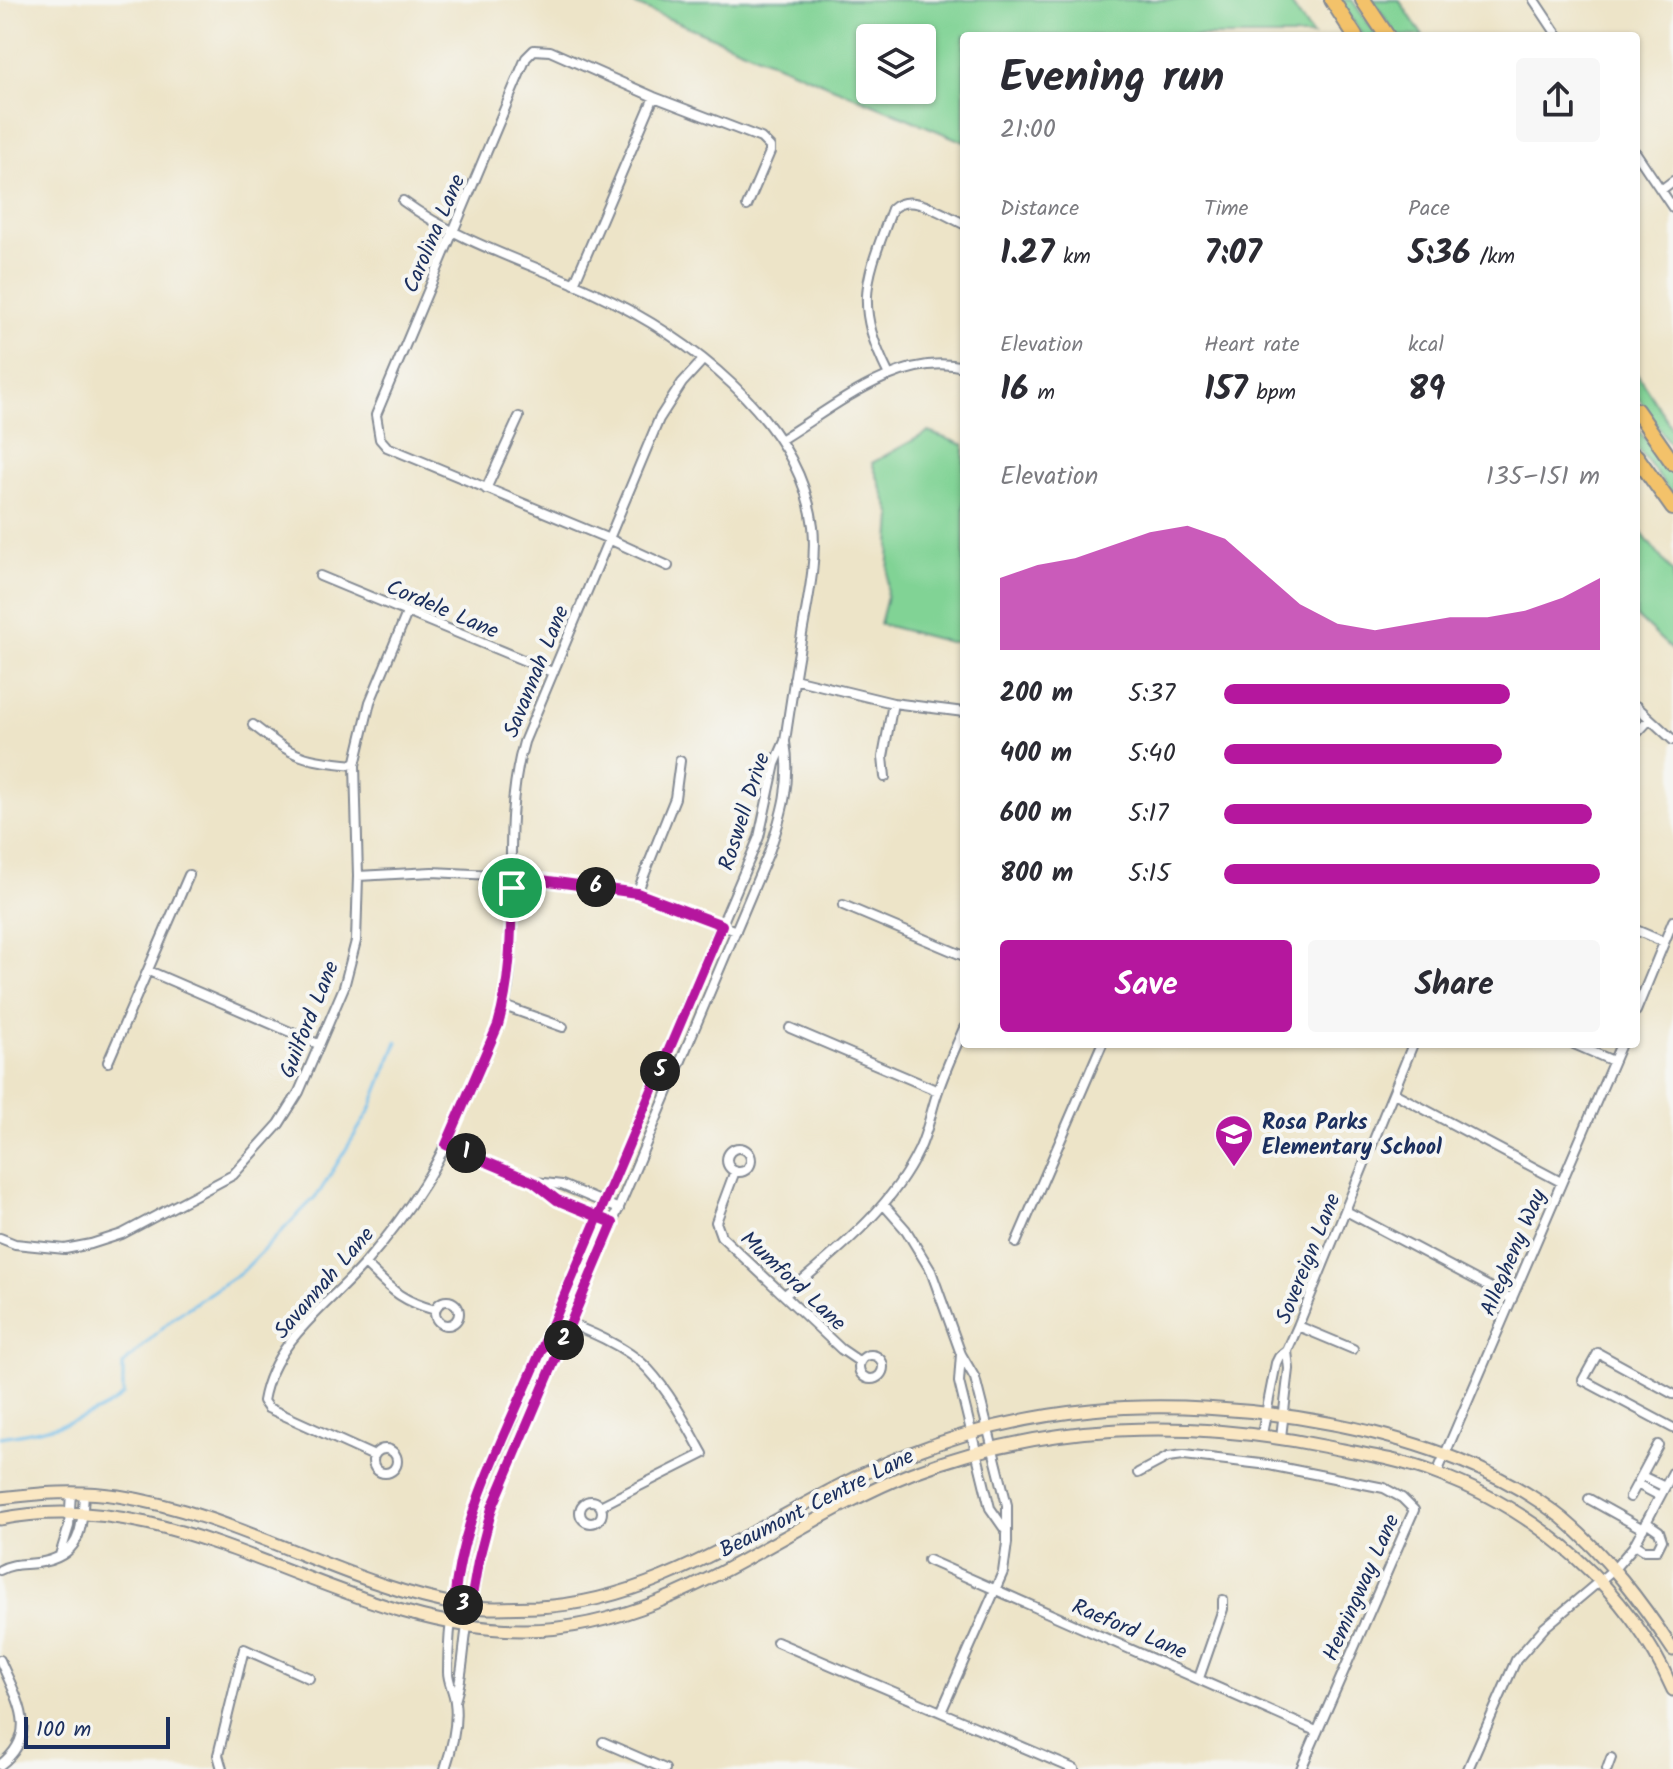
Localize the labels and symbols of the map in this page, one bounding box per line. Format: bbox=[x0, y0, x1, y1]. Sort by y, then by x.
street label: Carolina Lane bbox=[395, 169, 476, 299]
street label: Cordele Lane bbox=[380, 571, 504, 650]
street label: Savannah Lane bbox=[495, 600, 580, 743]
street label: Roswell Drive bbox=[710, 748, 781, 875]
pin bbox=[478, 854, 546, 922]
pin: 6 bbox=[576, 867, 616, 907]
street label: Guilford Lane bbox=[271, 956, 350, 1084]
pin: 5 bbox=[640, 1051, 680, 1091]
place label: Rosa Parks Elementary School bbox=[1262, 1106, 1442, 1166]
school or university icon: Rosa Parks Elementary School bbox=[1213, 1113, 1255, 1168]
pin: 1 bbox=[446, 1133, 486, 1173]
street label: Allegheny Way bbox=[1472, 1183, 1557, 1322]
street label: Sovereign Lane bbox=[1267, 1188, 1351, 1330]
street label: Savannah Lane bbox=[266, 1219, 384, 1348]
street label: Mumford Lane bbox=[731, 1223, 854, 1341]
pin: 2 bbox=[544, 1320, 584, 1360]
street label: Beaumont Centre Lane bbox=[714, 1440, 921, 1569]
street label: Hemingway Lane bbox=[1314, 1509, 1410, 1667]
pin: 3 bbox=[443, 1585, 483, 1625]
street label: Raeford Lane bbox=[1066, 1590, 1192, 1670]
scale bar bbox=[24, 1713, 170, 1749]

